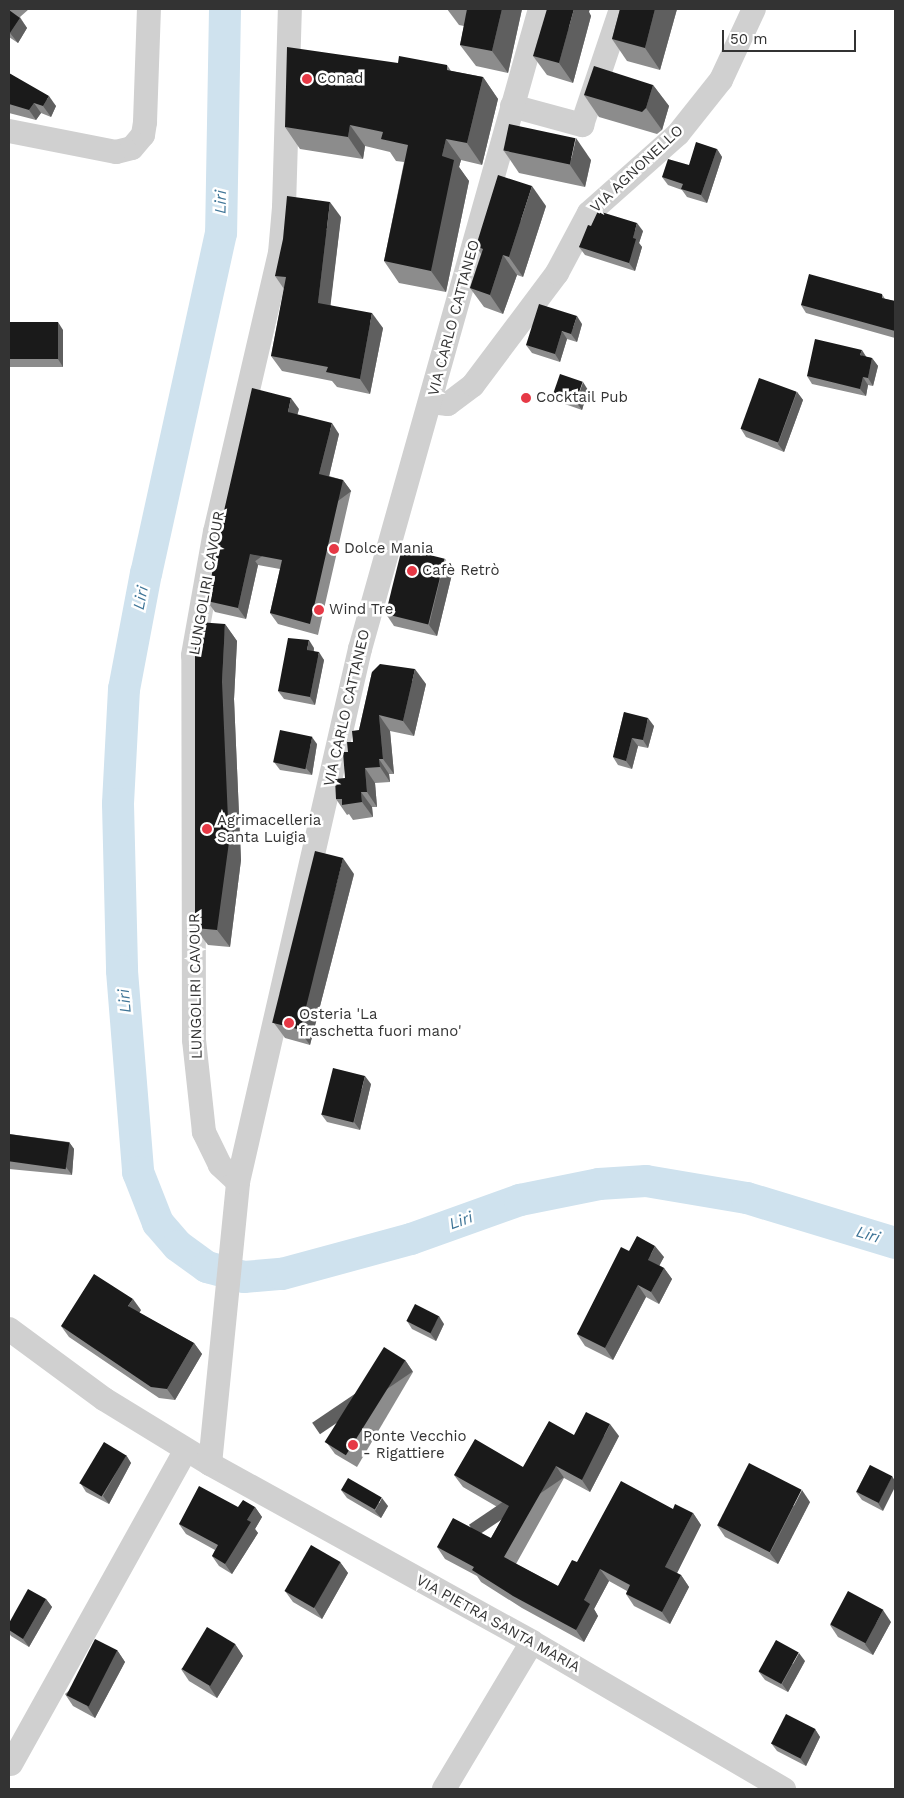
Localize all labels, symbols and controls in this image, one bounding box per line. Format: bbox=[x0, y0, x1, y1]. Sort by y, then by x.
scale bar bbox=[724, 20, 858, 52]
text: 50 m bbox=[730, 30, 767, 48]
place label: Conad bbox=[317, 70, 363, 88]
marker: Conad bbox=[301, 73, 313, 85]
street label: VIA AGNONELLO bbox=[587, 121, 687, 217]
water label: Liri bbox=[211, 190, 231, 214]
street label: VIA CARLO CATTANEO bbox=[424, 238, 484, 398]
place label: Cocktail Pub bbox=[536, 389, 628, 407]
marker: Cocktail Pub bbox=[520, 392, 532, 404]
street label: LUNGOLIRI CAVOUR bbox=[185, 510, 229, 656]
place label: Dolce Mania bbox=[344, 540, 434, 558]
marker: Dolce Mania bbox=[328, 543, 340, 555]
place label: Cafè Retrò bbox=[422, 562, 499, 580]
marker: Cafè Retrò bbox=[406, 565, 418, 577]
water label: Liri bbox=[129, 584, 153, 612]
place label: Wind Tre bbox=[329, 601, 394, 619]
marker: Wind Tre bbox=[313, 604, 325, 616]
street label: VIA CARLO CATTANEO bbox=[320, 627, 374, 789]
place label: Agrimacelleria Santa Luigia bbox=[217, 811, 321, 846]
marker: Agrimacelleria Santa Luigia bbox=[201, 823, 213, 835]
street label: LUNGOLIRI CAVOUR bbox=[186, 913, 206, 1059]
water label: Liri bbox=[114, 988, 136, 1014]
place label: Osteria 'La fraschetta fuori mano' bbox=[299, 1005, 462, 1040]
marker: Osteria 'La fraschetta fuori mano' bbox=[283, 1017, 295, 1029]
water label: Liri bbox=[447, 1208, 475, 1234]
water label: Liri bbox=[854, 1222, 882, 1248]
place label: Ponte Vecchio - Rigattiere bbox=[363, 1427, 467, 1462]
marker: Ponte Vecchio - Rigattiere bbox=[347, 1439, 359, 1451]
street label: VIA PIETRA SANTA MARIA bbox=[412, 1571, 584, 1677]

